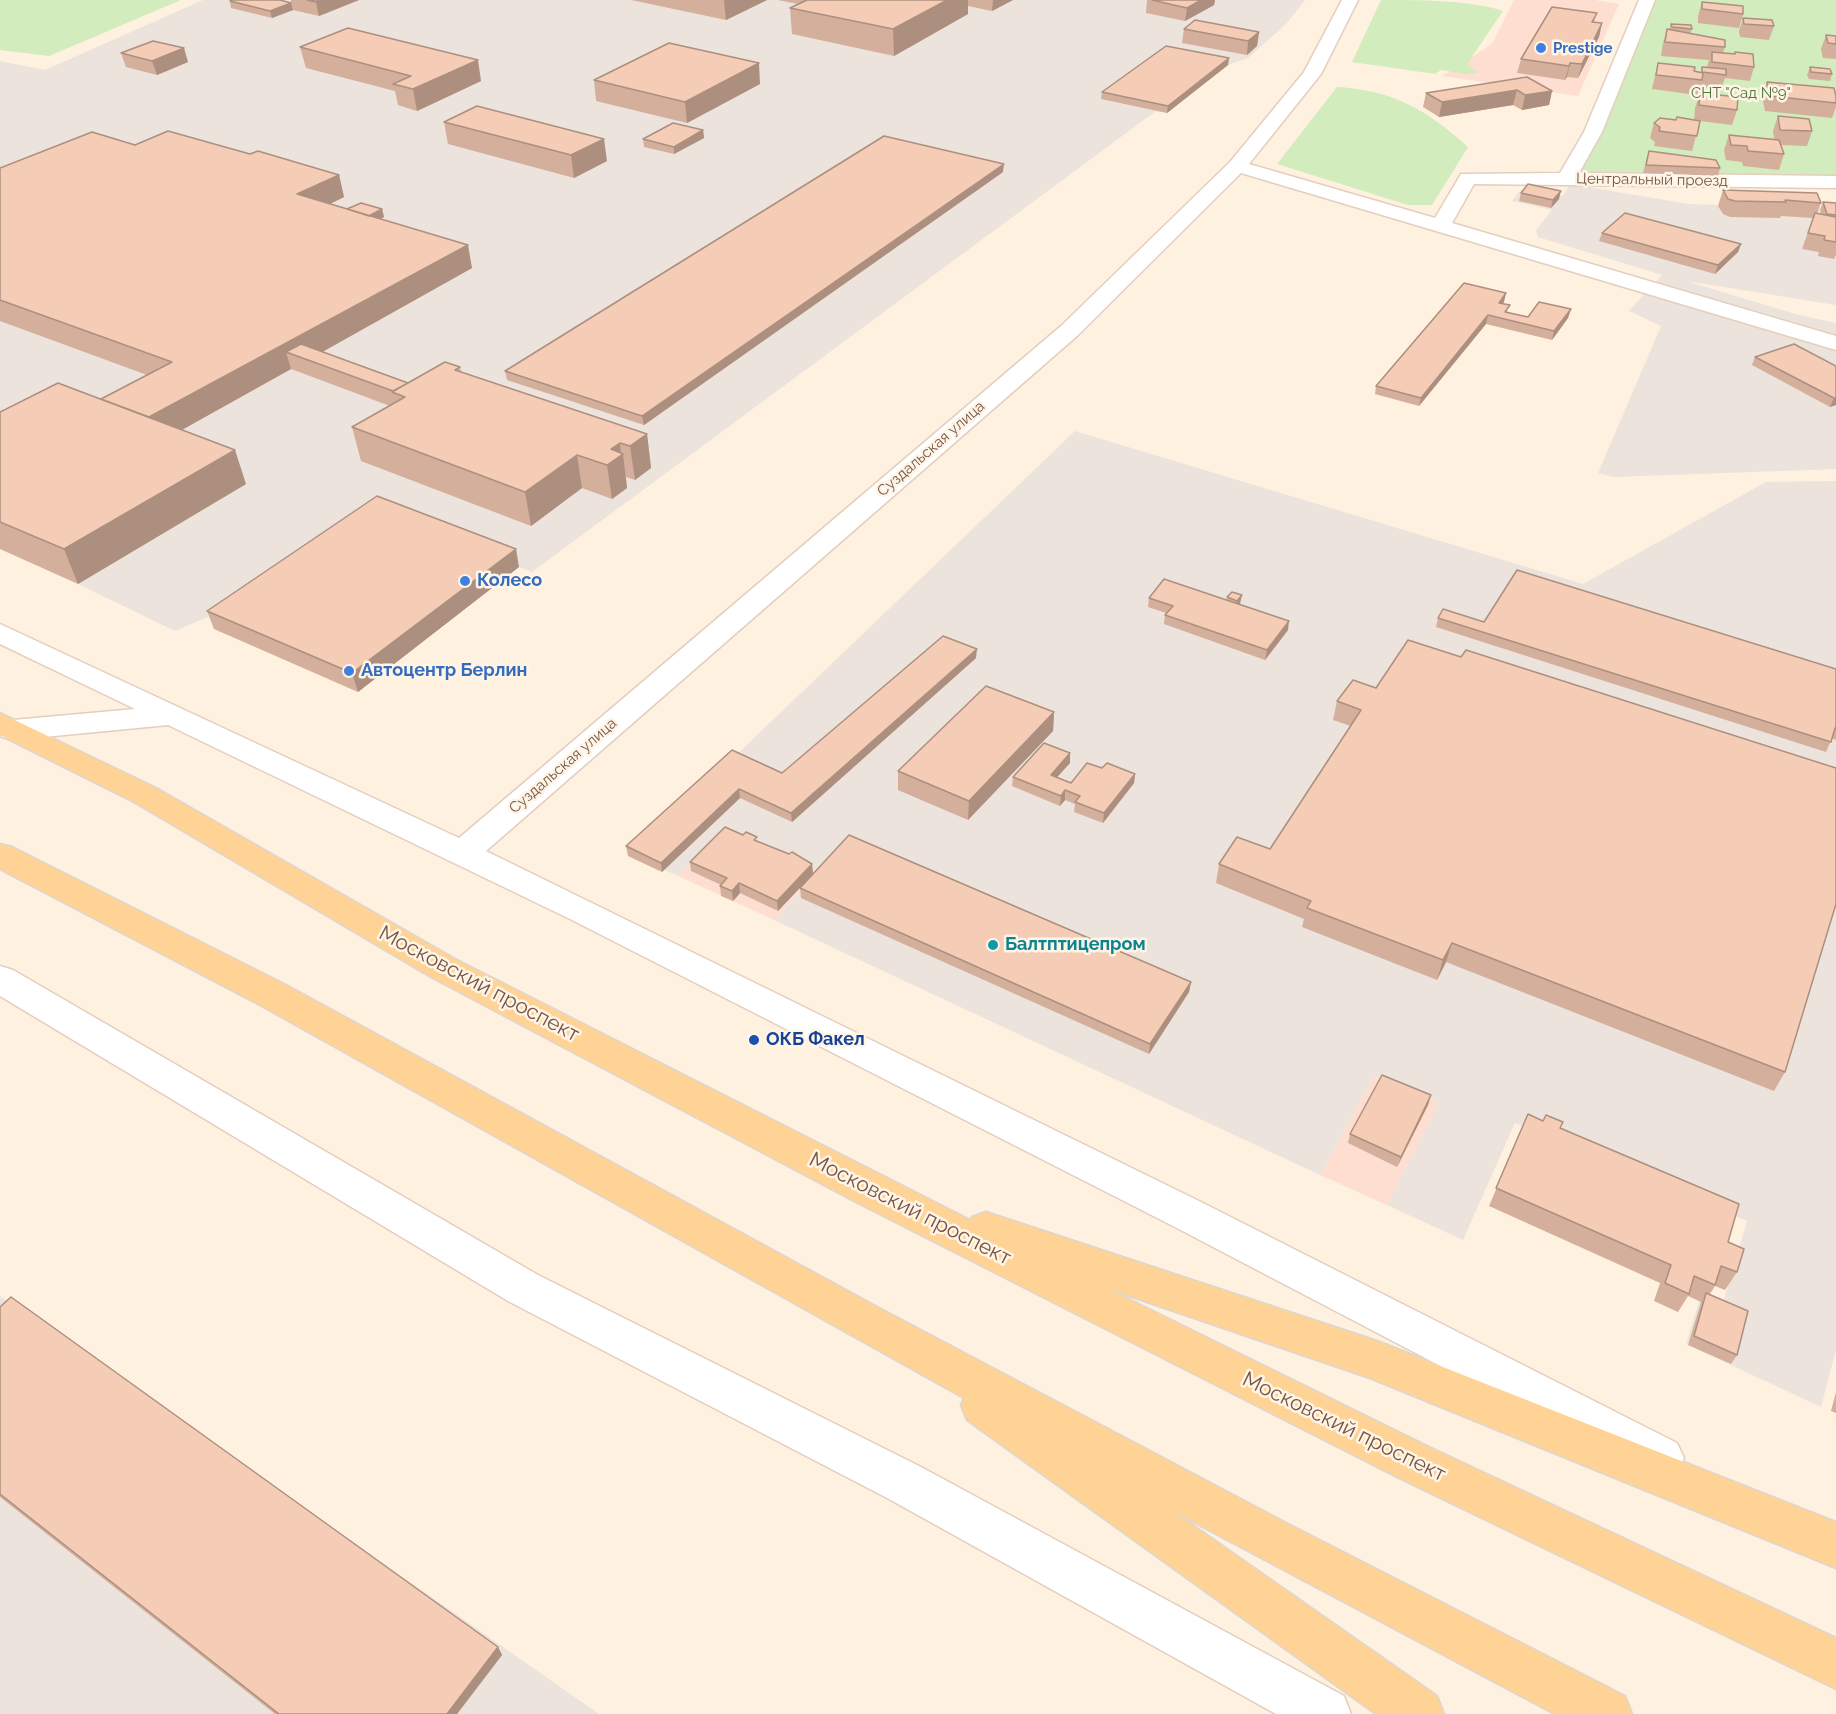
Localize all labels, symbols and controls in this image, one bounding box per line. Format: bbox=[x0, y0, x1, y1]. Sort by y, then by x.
place label: Prestige bbox=[1553, 39, 1612, 57]
marker: Prestige bbox=[1534, 41, 1548, 55]
park label: СНТ "Сад №9" bbox=[1691, 84, 1791, 102]
street label: Центральный проезд bbox=[1576, 170, 1728, 190]
street label: Суздальская улица bbox=[874, 398, 988, 500]
place label: Колесо bbox=[477, 570, 542, 592]
marker: Колесо bbox=[458, 574, 472, 588]
place label: Автоцентр Берлин bbox=[361, 660, 527, 682]
marker: Автоцентр Берлин bbox=[342, 664, 356, 678]
street label: Суздальская улица bbox=[506, 715, 620, 817]
street label: Московский проспект bbox=[375, 920, 583, 1048]
place label: Балтптицепром bbox=[1005, 934, 1146, 956]
marker: Балтптицепром bbox=[986, 938, 1000, 952]
place label: ОКБ Факел bbox=[766, 1029, 865, 1051]
marker: ОКБ Факел bbox=[747, 1033, 761, 1047]
street label: Московский проспект bbox=[805, 1147, 1015, 1271]
street label: Московский проспект bbox=[1238, 1367, 1450, 1487]

